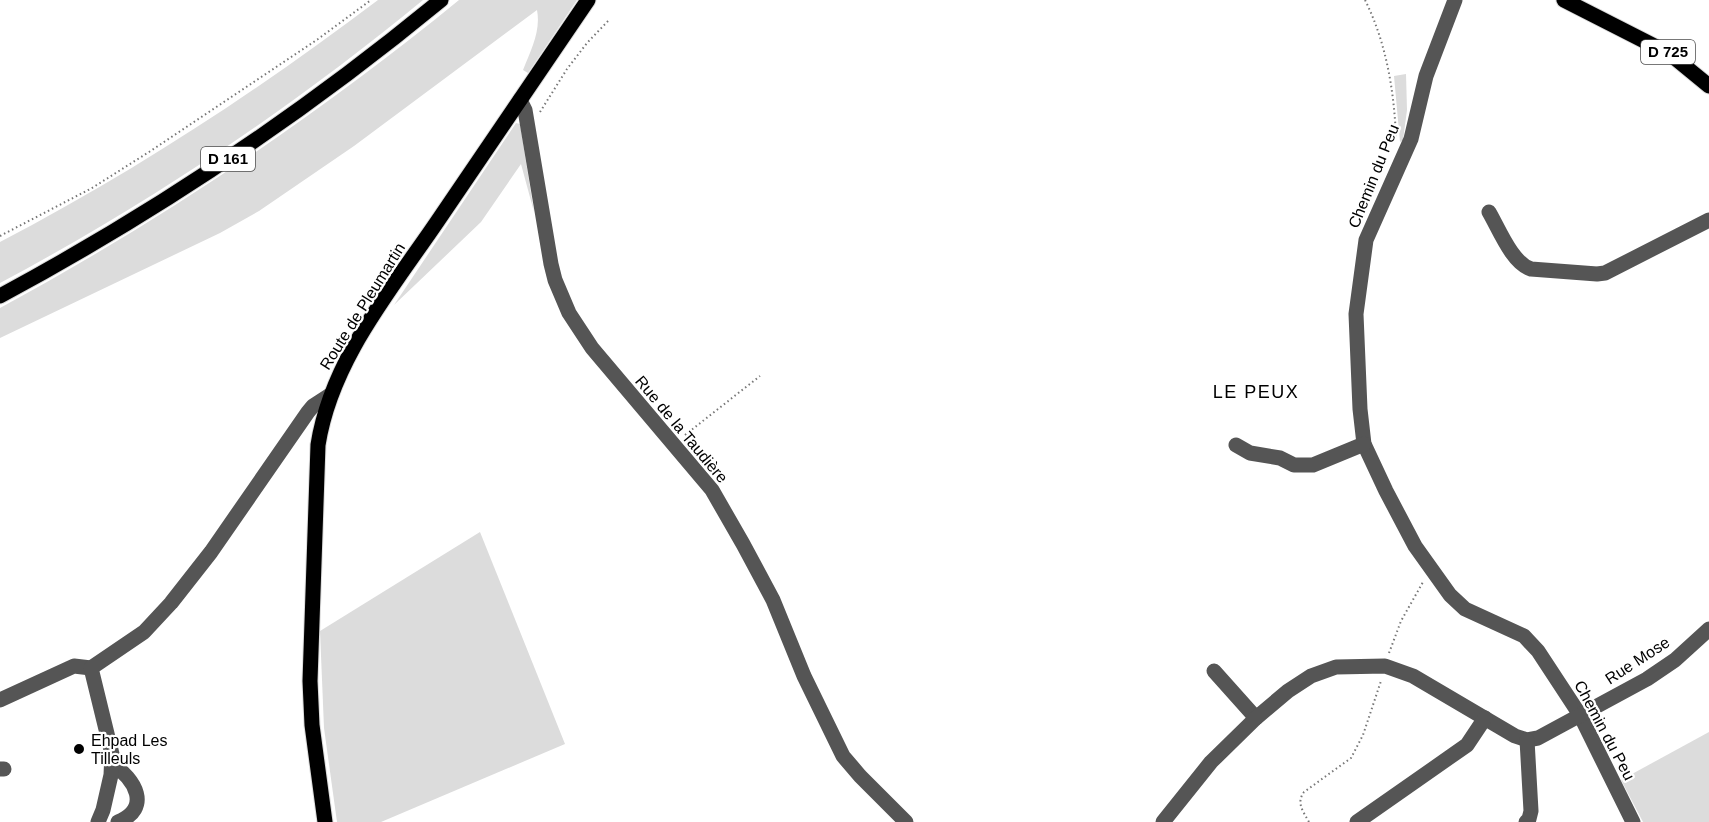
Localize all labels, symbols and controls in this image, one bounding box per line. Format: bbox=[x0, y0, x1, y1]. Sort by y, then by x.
road number: D 725 bbox=[1641, 40, 1695, 64]
street label: Chemin du Peu bbox=[1345, 122, 1402, 231]
road number: D 161 bbox=[201, 147, 255, 171]
street label: Route de Pleumartin bbox=[317, 240, 408, 373]
street label: Rue de la Taudière bbox=[632, 373, 731, 486]
district label: LE PEUX bbox=[1213, 382, 1299, 402]
street label: Rue Mose bbox=[1602, 633, 1673, 687]
street label: Chemin du Peu bbox=[1571, 678, 1638, 783]
place label: Ehpad Les Tilleuls bbox=[91, 732, 168, 767]
marker: Ehpad Les Tilleuls bbox=[72, 742, 86, 756]

